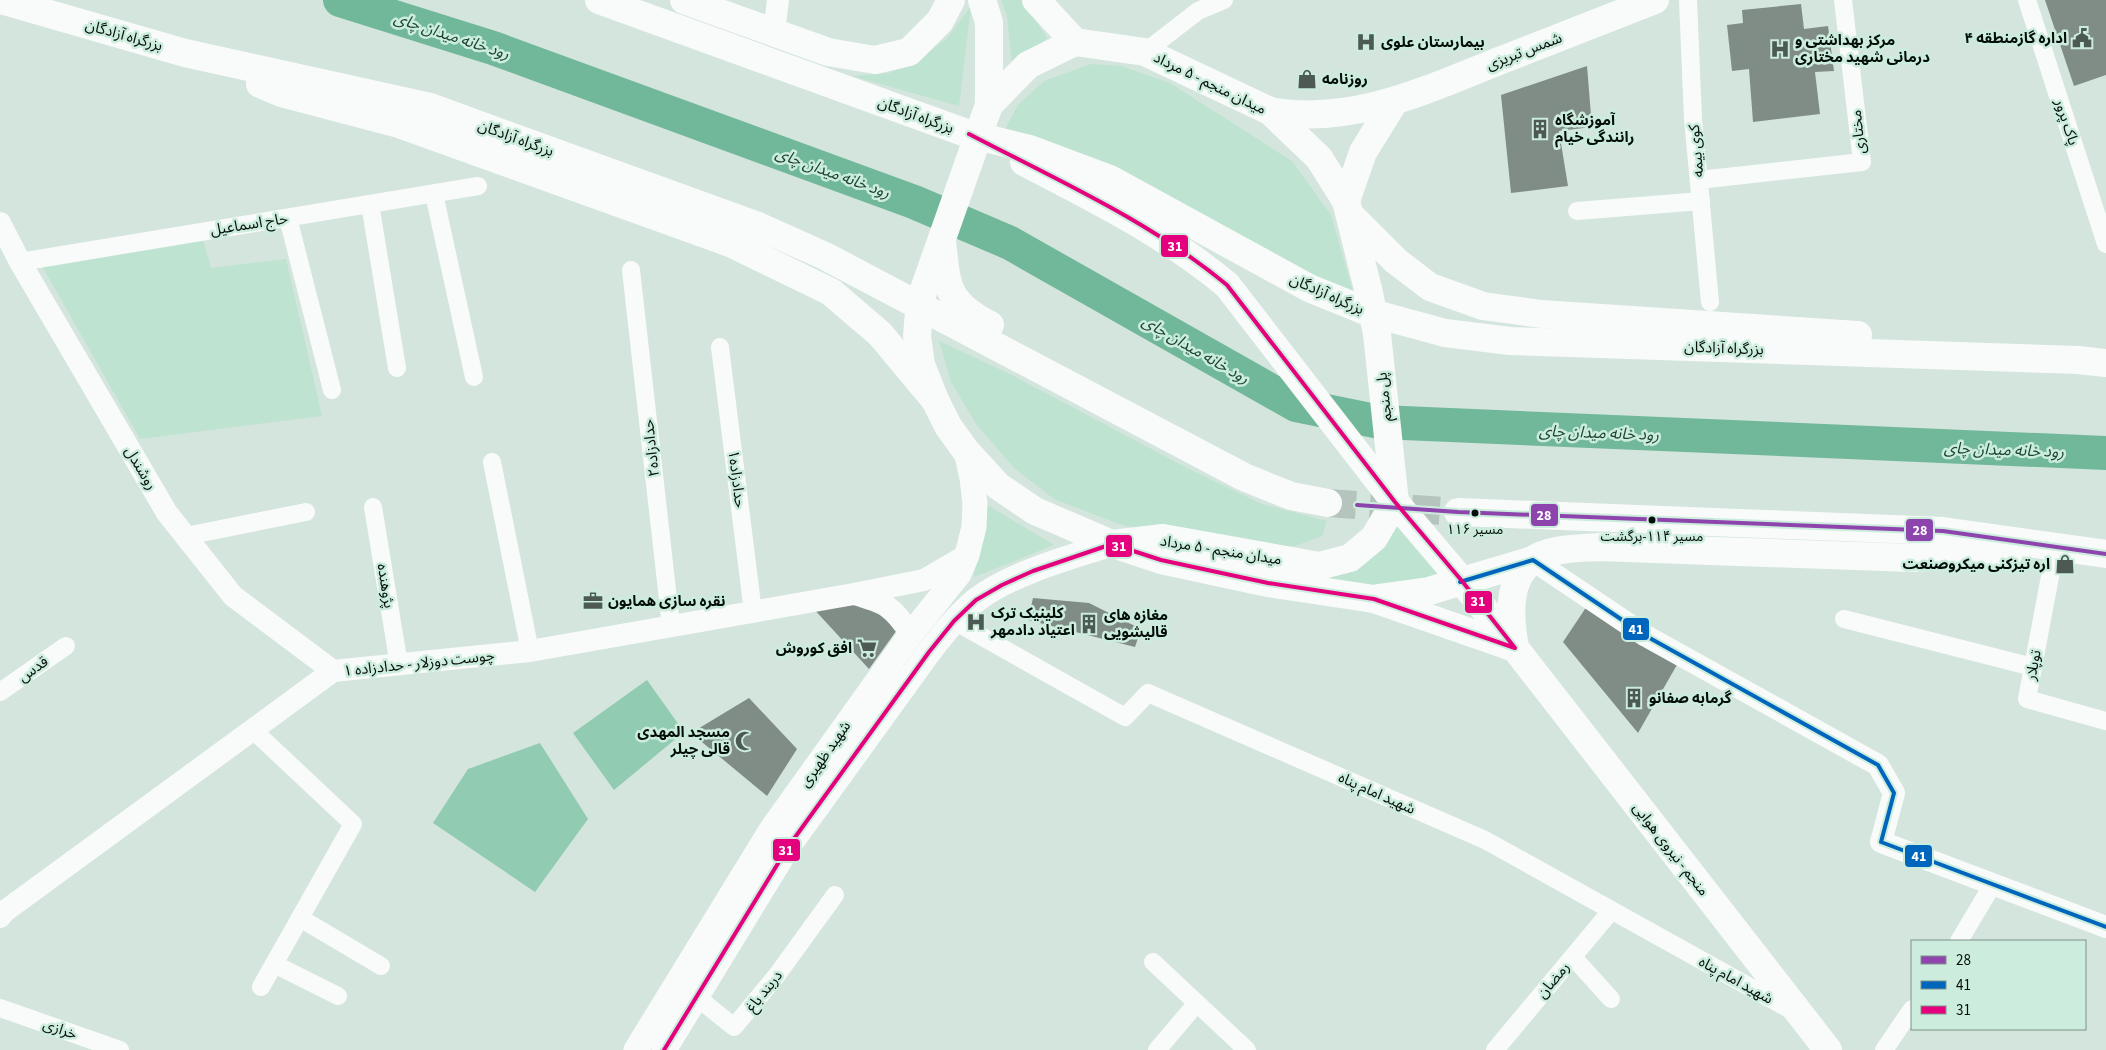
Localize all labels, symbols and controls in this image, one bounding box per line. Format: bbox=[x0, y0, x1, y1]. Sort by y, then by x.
water label: رود خانه میدان چای bbox=[391, 7, 512, 65]
street label: بزرگراه آزادگان bbox=[83, 14, 165, 57]
street label: شمس تبریزی bbox=[1483, 27, 1565, 76]
public building icon: اداره گازمنطقه ۴ bbox=[2071, 27, 2093, 49]
place label: اداره گازمنطقه ۴ bbox=[1965, 28, 2067, 49]
place label: مرکز بهداشتی و درمانی شهید مختاری bbox=[1795, 30, 1930, 68]
hospital icon: بیمارستان علوی bbox=[1355, 31, 1377, 53]
place label: بیمارستان علوی bbox=[1381, 32, 1485, 53]
hospital icon: مرکز بهداشتی و درمانی شهید مختاری bbox=[1769, 38, 1791, 60]
street label: میدان منجم - ۵ مرداد bbox=[1150, 47, 1270, 120]
shop icon: روزنامه bbox=[1296, 68, 1318, 90]
place label: روزنامه bbox=[1322, 69, 1368, 90]
street label: بزرگراه آزادگان bbox=[875, 92, 957, 139]
street label: پاک پرور bbox=[2049, 95, 2084, 148]
street label: مختاری bbox=[1846, 109, 1871, 155]
place label: آموزشگاه رانندگی خیام bbox=[1555, 110, 1634, 148]
street label: بزرگراه آزادگان bbox=[475, 115, 557, 162]
building icon: آموزشگاه رانندگی خیام bbox=[1529, 118, 1551, 140]
street label: کوی بیمه bbox=[1684, 123, 1709, 178]
water label: رود خانه میدان چای bbox=[772, 142, 893, 204]
street label: حاج اسماعیل bbox=[209, 208, 290, 242]
line badge: 31 bbox=[1160, 234, 1189, 258]
text: 31 bbox=[1168, 237, 1182, 257]
street label: بزرگراه آزادگان bbox=[1286, 269, 1367, 320]
water label: رود خانه میدان چای bbox=[1138, 310, 1253, 390]
street label: بزرگراه آزادگان bbox=[1684, 337, 1764, 360]
street label: پل منجم bbox=[1371, 371, 1398, 423]
street label: حدادزاده۲ bbox=[638, 418, 665, 478]
water label: رود خانه میدان چای bbox=[1538, 420, 1660, 446]
water label: رود خانه میدان چای bbox=[1943, 437, 2065, 463]
street label: روشندل bbox=[119, 442, 162, 494]
street label: حدادزاده۱ bbox=[723, 449, 750, 509]
line badge: 28 bbox=[1530, 503, 1559, 527]
text: 28 bbox=[1537, 506, 1551, 526]
marker: مسیر ۱۱۶ bbox=[1470, 508, 1480, 518]
marker: مسیر ۱۱۴-برگشت bbox=[1647, 515, 1657, 525]
line badge: 28 bbox=[1905, 518, 1934, 542]
place label: مسیر ۱۱۶ bbox=[1447, 520, 1503, 540]
text: 28 bbox=[1913, 521, 1927, 541]
place label: مسیر ۱۱۴-برگشت bbox=[1601, 527, 1703, 547]
street label: میدان منجم - ۵ مرداد bbox=[1159, 531, 1283, 570]
line badge: 31 bbox=[1105, 534, 1133, 558]
text: 31 bbox=[1112, 537, 1126, 557]
shop icon: اره تیزکنی میکروصنعت bbox=[2054, 553, 2076, 575]
place label: اره تیزکنی میکروصنعت bbox=[1903, 554, 2050, 575]
street label: پژوهنده bbox=[372, 562, 399, 610]
office icon: نقره سازی همایون bbox=[582, 590, 604, 612]
line badge: 31 bbox=[1464, 590, 1493, 614]
place label: نقره سازی همایون bbox=[608, 591, 725, 612]
text: 31 bbox=[1471, 592, 1485, 612]
place label: کلینیک ترک اعتیاد دادمهر bbox=[990, 603, 1075, 641]
place label: مغازه های قالیشویی bbox=[1104, 605, 1168, 643]
hospital icon: کلینیک ترک اعتیاد دادمهر bbox=[965, 611, 987, 633]
building icon: مغازه های قالیشویی bbox=[1078, 613, 1100, 635]
line badge: 41 bbox=[1622, 617, 1650, 641]
text: 41 bbox=[1629, 620, 1643, 640]
supermarket icon: افق کوروش bbox=[856, 637, 878, 659]
place label: افق کوروش bbox=[776, 638, 852, 659]
street label: چوست دوزلار - حدادزاده ۱ bbox=[342, 645, 496, 682]
street label: توپلار bbox=[2020, 648, 2047, 683]
street label: قدس bbox=[14, 651, 53, 687]
building icon: گرمابه صفانو bbox=[1623, 687, 1645, 709]
place label: گرمابه صفانو bbox=[1649, 688, 1732, 709]
street label: شهید ظهیری bbox=[795, 717, 856, 792]
place label: مسجد المهدی قالی چیلر bbox=[637, 722, 730, 760]
mosque icon: مسجد المهدی قالی چیلر bbox=[734, 730, 756, 752]
street label: شهید امام پناه bbox=[1335, 767, 1419, 820]
street label: منجم - نیروی هوایی bbox=[1628, 798, 1714, 900]
line badge: 31 bbox=[772, 838, 801, 862]
text: 31 bbox=[779, 841, 793, 861]
line badge: 41 bbox=[1904, 844, 1933, 868]
text: 41 bbox=[1912, 847, 1926, 867]
legend bbox=[1911, 940, 2086, 1030]
text: 28 bbox=[1956, 950, 1971, 971]
street label: شهید امام پناه bbox=[1695, 951, 1777, 1010]
street label: رمضان bbox=[1532, 958, 1575, 1003]
street label: دربند باغ bbox=[741, 966, 789, 1017]
text: 41 bbox=[1956, 975, 1971, 996]
text: 31 bbox=[1956, 1000, 1971, 1021]
street label: خرازی bbox=[40, 1014, 80, 1045]

